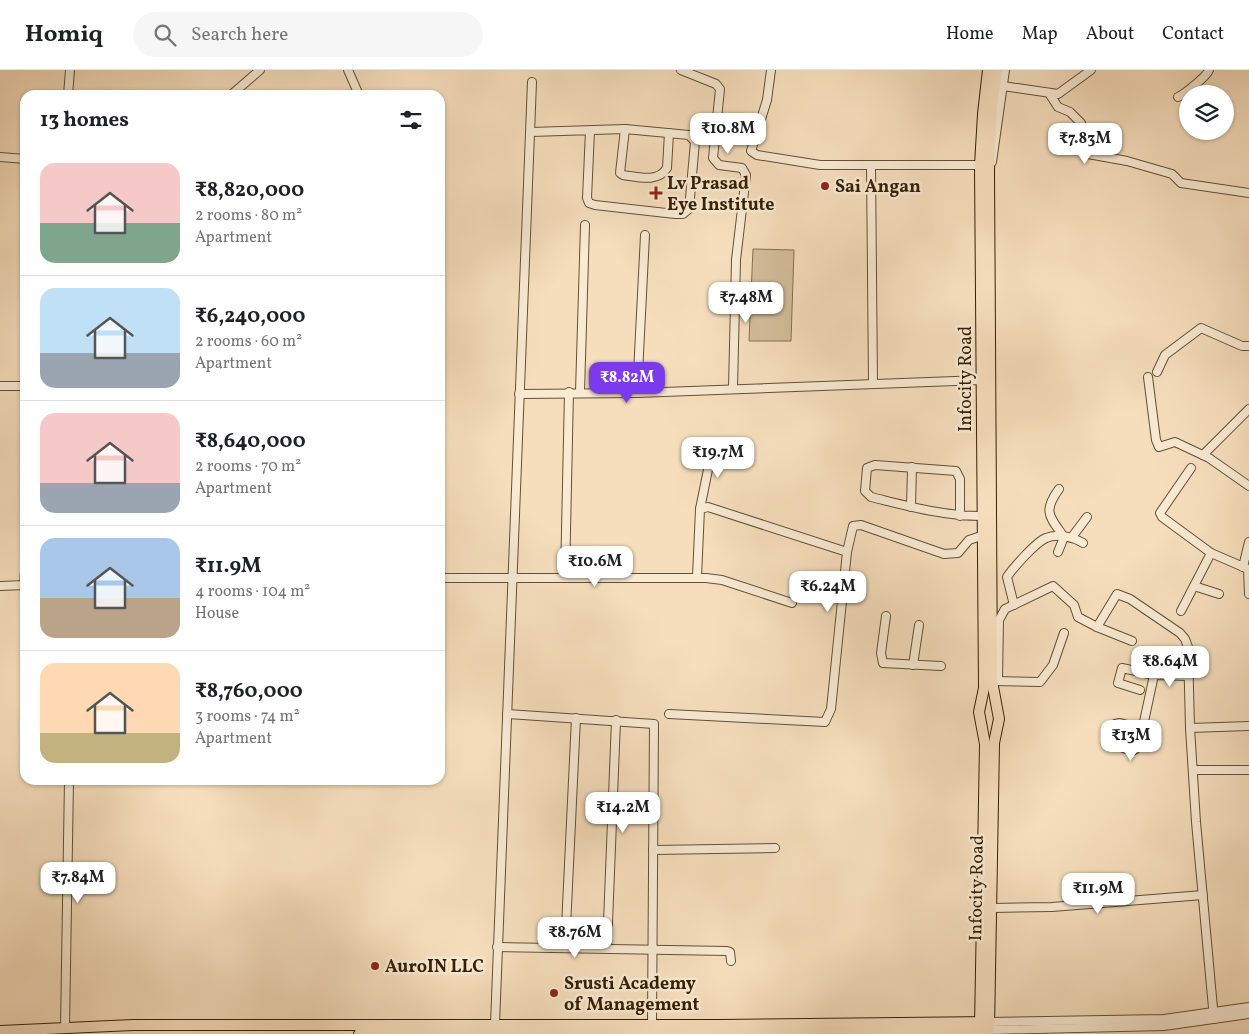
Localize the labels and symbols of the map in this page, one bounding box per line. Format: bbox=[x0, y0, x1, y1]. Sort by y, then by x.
pin: ₹10.8M bbox=[687, 112, 769, 155]
pin: ₹7.83M bbox=[1044, 122, 1126, 165]
place label: Lv Prasad Eye Institute bbox=[667, 172, 775, 218]
place label: Sai Angan bbox=[835, 175, 921, 200]
marker: Sai Angan bbox=[819, 180, 831, 192]
marker: Lv Prasad Eye Institute bbox=[649, 186, 663, 200]
pin: ₹7.48M bbox=[705, 282, 787, 324]
street label: Infocity Road bbox=[954, 326, 979, 432]
pin: ₹8.82M bbox=[586, 362, 668, 404]
pin: ₹19.7M bbox=[677, 436, 759, 479]
pin: ₹10.6M bbox=[554, 546, 636, 588]
pin: ₹6.24M bbox=[787, 570, 869, 613]
pin: ₹8.64M bbox=[1129, 646, 1211, 688]
pin: ₹13M bbox=[1101, 720, 1161, 762]
pin: ₹14.2M bbox=[582, 792, 664, 834]
street label: Infocity Road bbox=[964, 835, 991, 941]
pin: ₹7.84M bbox=[37, 862, 119, 904]
pin: ₹11.9M bbox=[1057, 872, 1139, 915]
pin: ₹8.76M bbox=[534, 916, 616, 959]
place label: AuroIN LLC bbox=[385, 955, 484, 980]
marker: AuroIN LLC bbox=[369, 960, 381, 972]
place label: Srusti Academy of Management bbox=[564, 972, 699, 1018]
marker: Srusti Academy of Management bbox=[548, 987, 560, 999]

